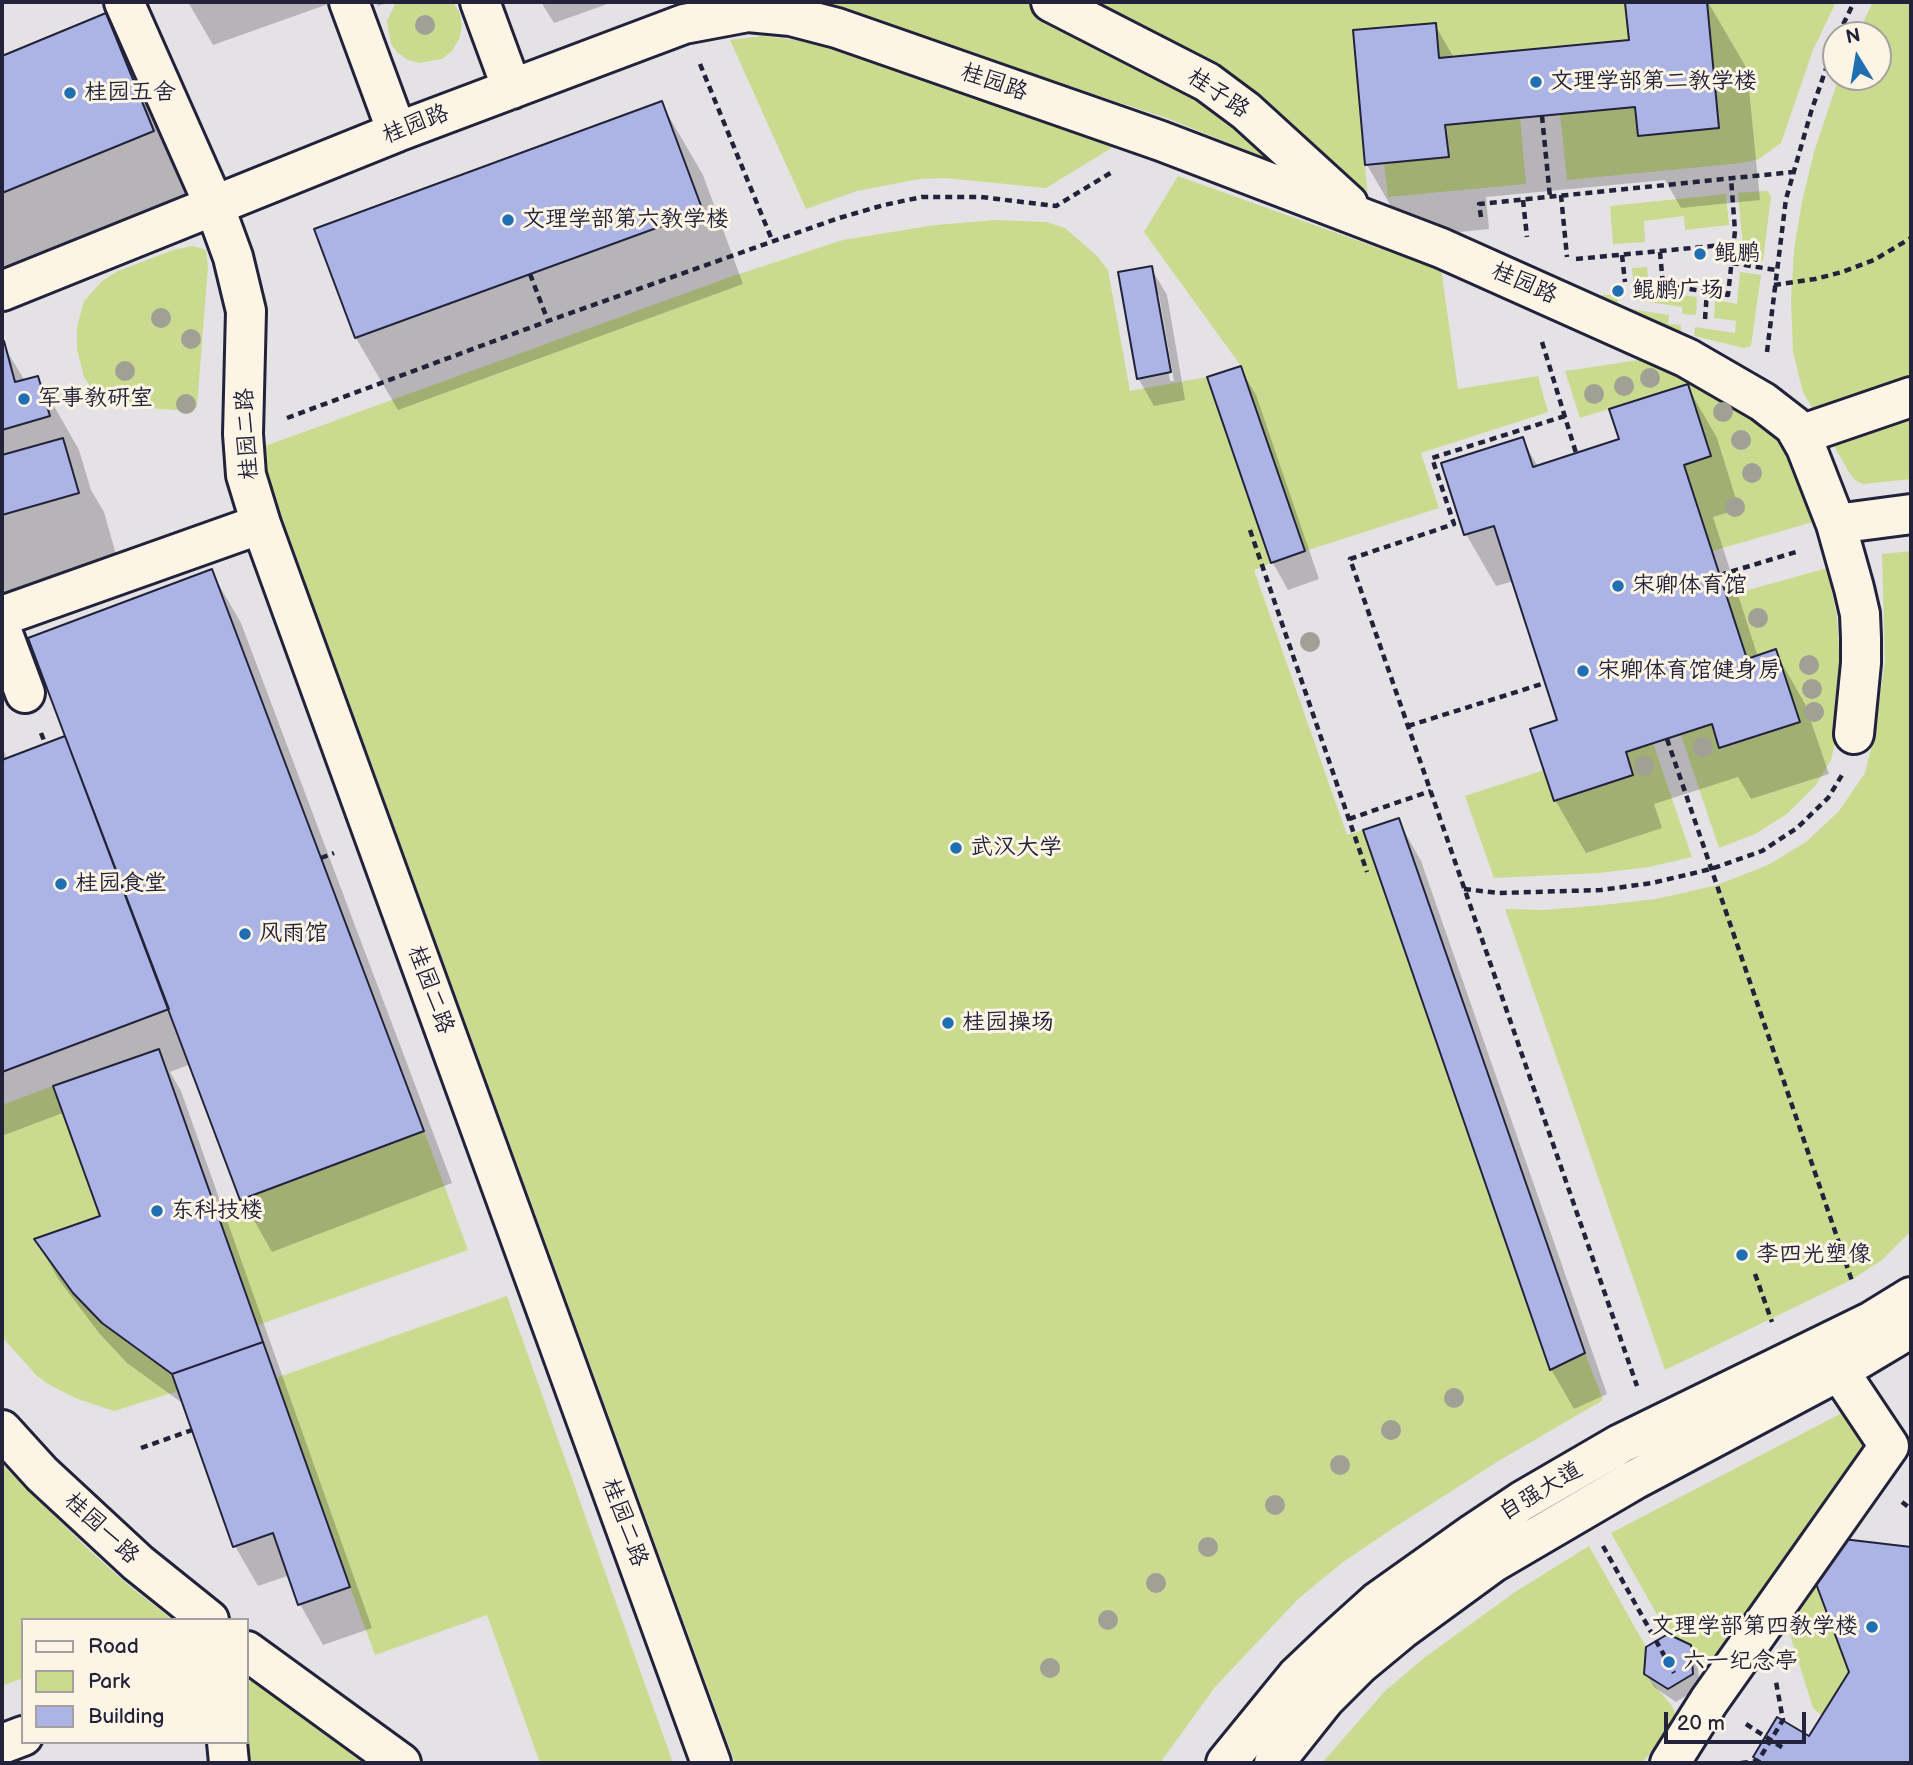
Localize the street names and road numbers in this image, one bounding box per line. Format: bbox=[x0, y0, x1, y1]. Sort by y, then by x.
street label: 桂园路 bbox=[957, 59, 1031, 107]
street label: 桂子路 bbox=[1182, 63, 1254, 125]
street label: 桂园路 bbox=[379, 100, 453, 150]
street label: 桂园路 bbox=[1487, 257, 1561, 311]
street label: 桂园二路 bbox=[232, 387, 264, 481]
street label: 桂园二路 bbox=[401, 942, 459, 1038]
street label: 自强大道 bbox=[1494, 1456, 1588, 1528]
street label: 桂园二路 bbox=[595, 1475, 653, 1571]
street label: 桂园一路 bbox=[58, 1488, 144, 1570]

